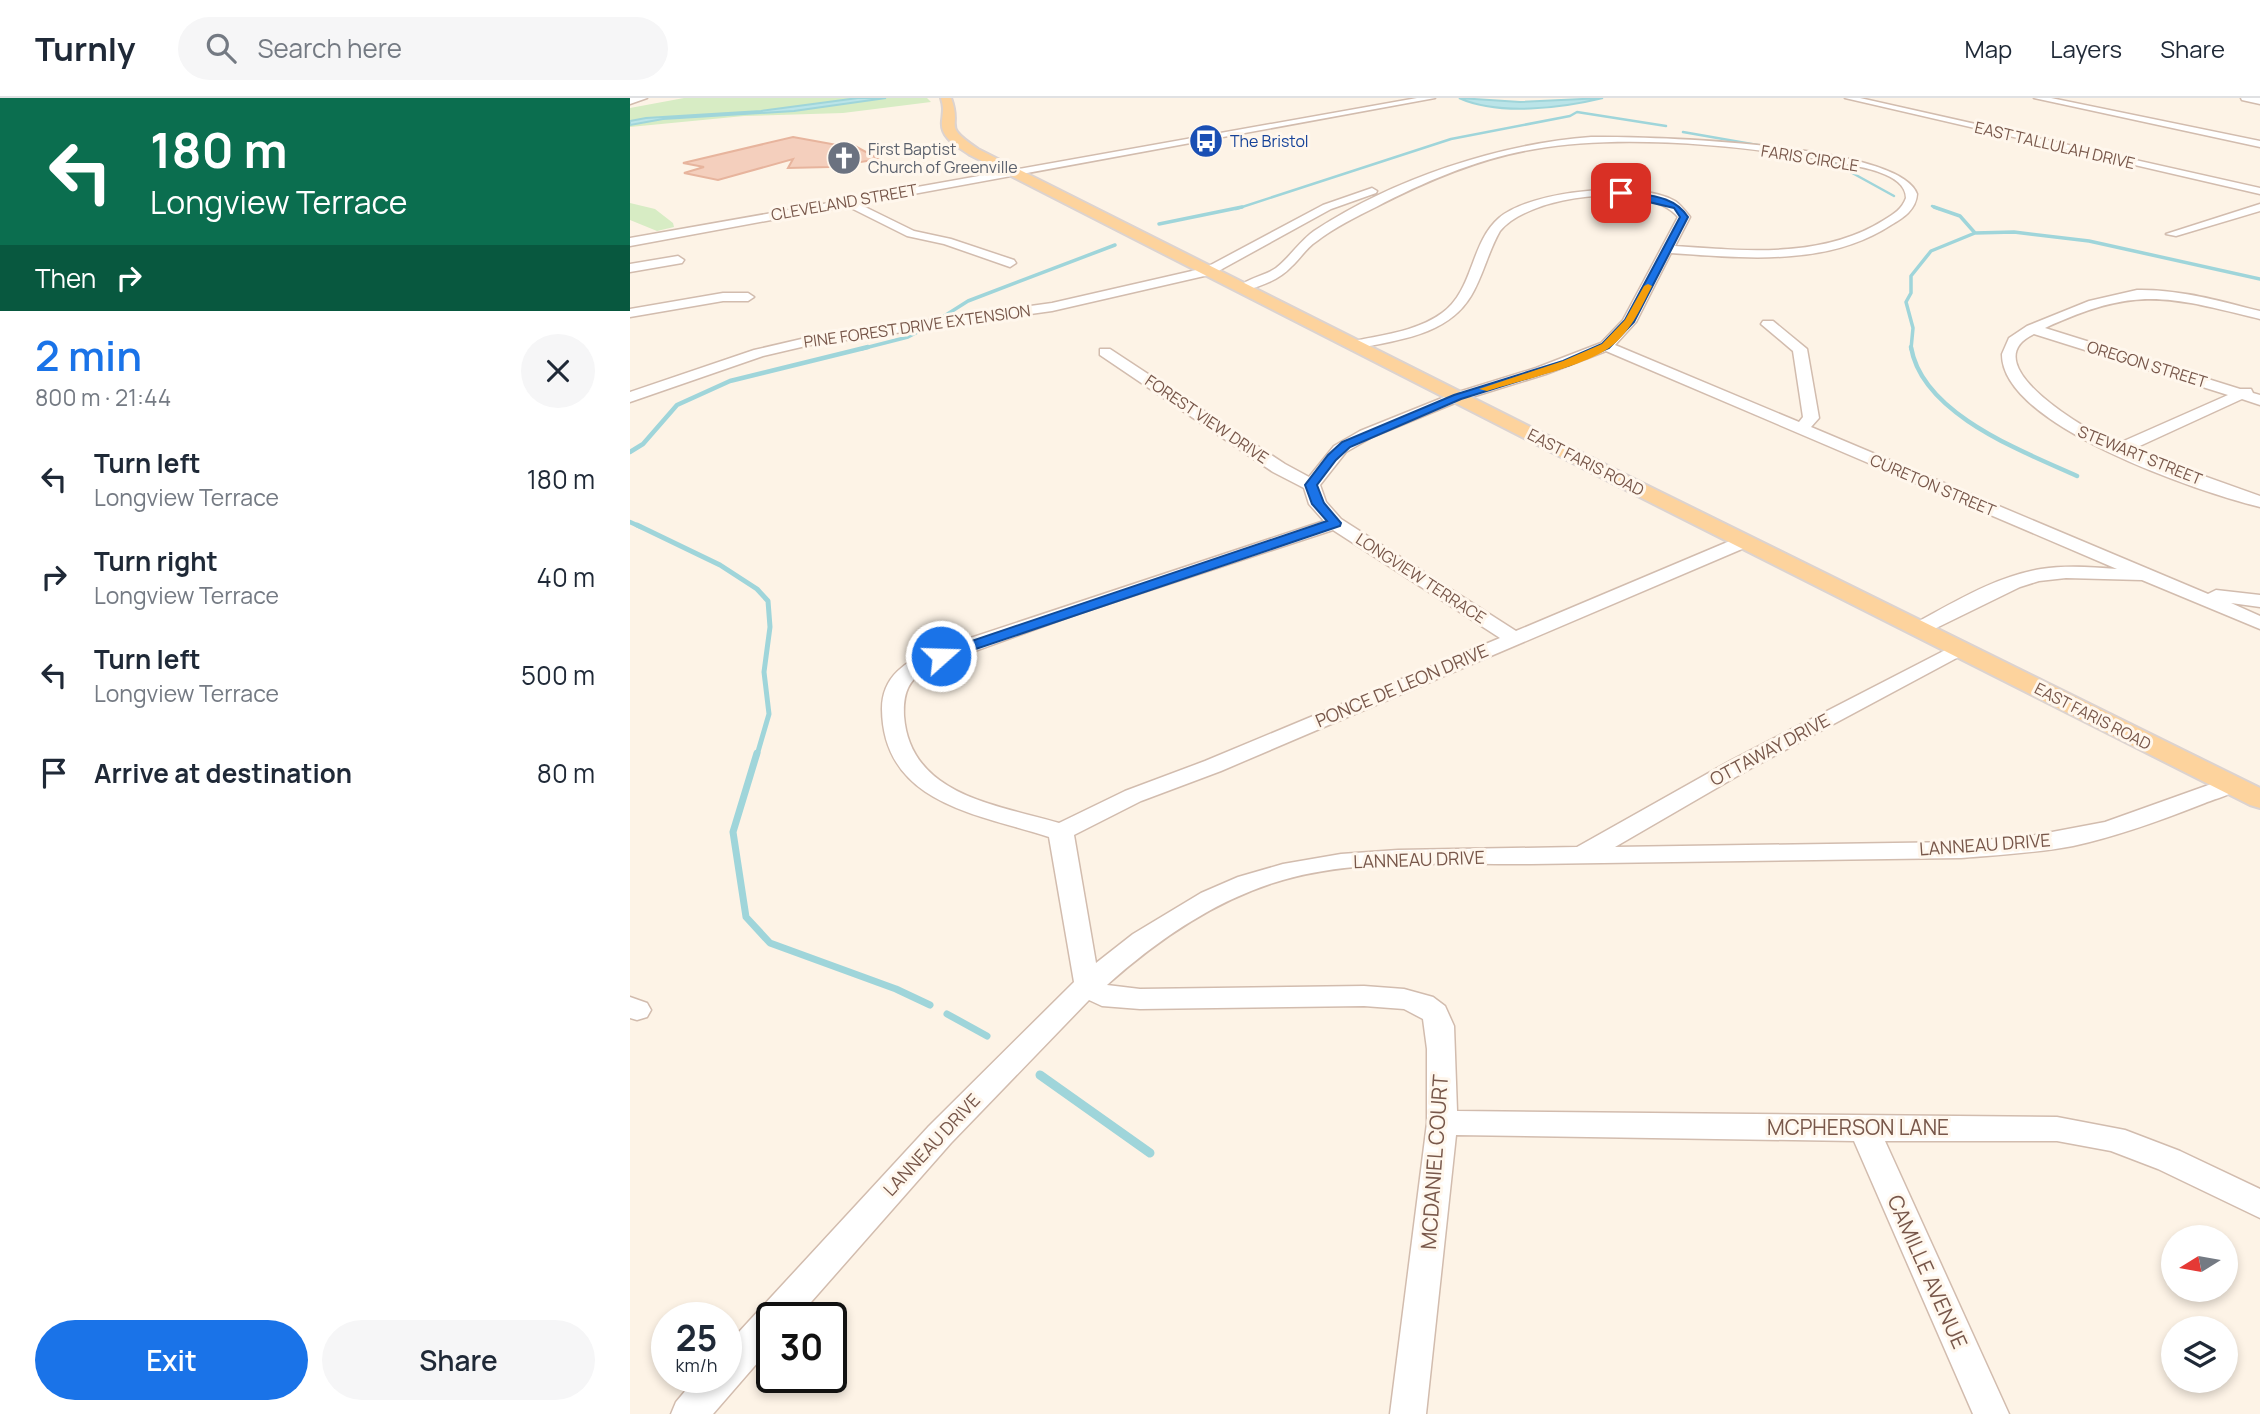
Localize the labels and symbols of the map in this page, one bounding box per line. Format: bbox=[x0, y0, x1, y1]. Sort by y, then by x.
street label: EAST TALLULAH DRIVE bbox=[1973, 116, 2137, 174]
bus stop icon: The Bristol bbox=[1187, 122, 1225, 160]
place label: The Bristol bbox=[1230, 130, 1309, 152]
place label: First Baptist Church of Greenville bbox=[868, 138, 1018, 178]
church icon: First Baptist Church of Greenville bbox=[825, 139, 863, 177]
street label: FARIS CIRCLE bbox=[1759, 139, 1861, 177]
pin bbox=[1591, 163, 1651, 223]
street label: CLEVELAND STREET bbox=[769, 178, 919, 226]
street label: PINE FOREST DRIVE EXTENSION bbox=[802, 299, 1032, 353]
street label: OREGON STREET bbox=[2084, 335, 2210, 393]
street label: FOREST VIEW DRIVE bbox=[1141, 369, 1273, 469]
street label: STEWART STREET bbox=[2075, 420, 2206, 490]
street label: EAST FARIS ROAD bbox=[1524, 423, 1648, 501]
street label: CURETON STREET bbox=[1867, 449, 2000, 522]
street label: LONGVIEW TERRACE bbox=[1352, 528, 1490, 628]
position arrow bbox=[904, 619, 978, 693]
street label: PONCE DE LEON DRIVE bbox=[1312, 638, 1492, 732]
street label: EAST FARIS ROAD bbox=[2031, 677, 2155, 755]
street label: OTTAWAY DRIVE bbox=[1705, 707, 1834, 791]
street label: LANNEAU DRIVE bbox=[1918, 827, 2051, 861]
street label: LANNEAU DRIVE bbox=[1353, 845, 1485, 873]
street label: MCDANIEL COURT bbox=[1414, 1073, 1454, 1250]
street label: LANNEAU DRIVE bbox=[878, 1088, 985, 1201]
street label: MCPHERSON LANE bbox=[1767, 1113, 1949, 1141]
street label: CAMILLE AVENUE bbox=[1881, 1190, 1974, 1353]
north arrow bbox=[2161, 1225, 2238, 1302]
speed limit sign: 30 bbox=[756, 1302, 847, 1393]

